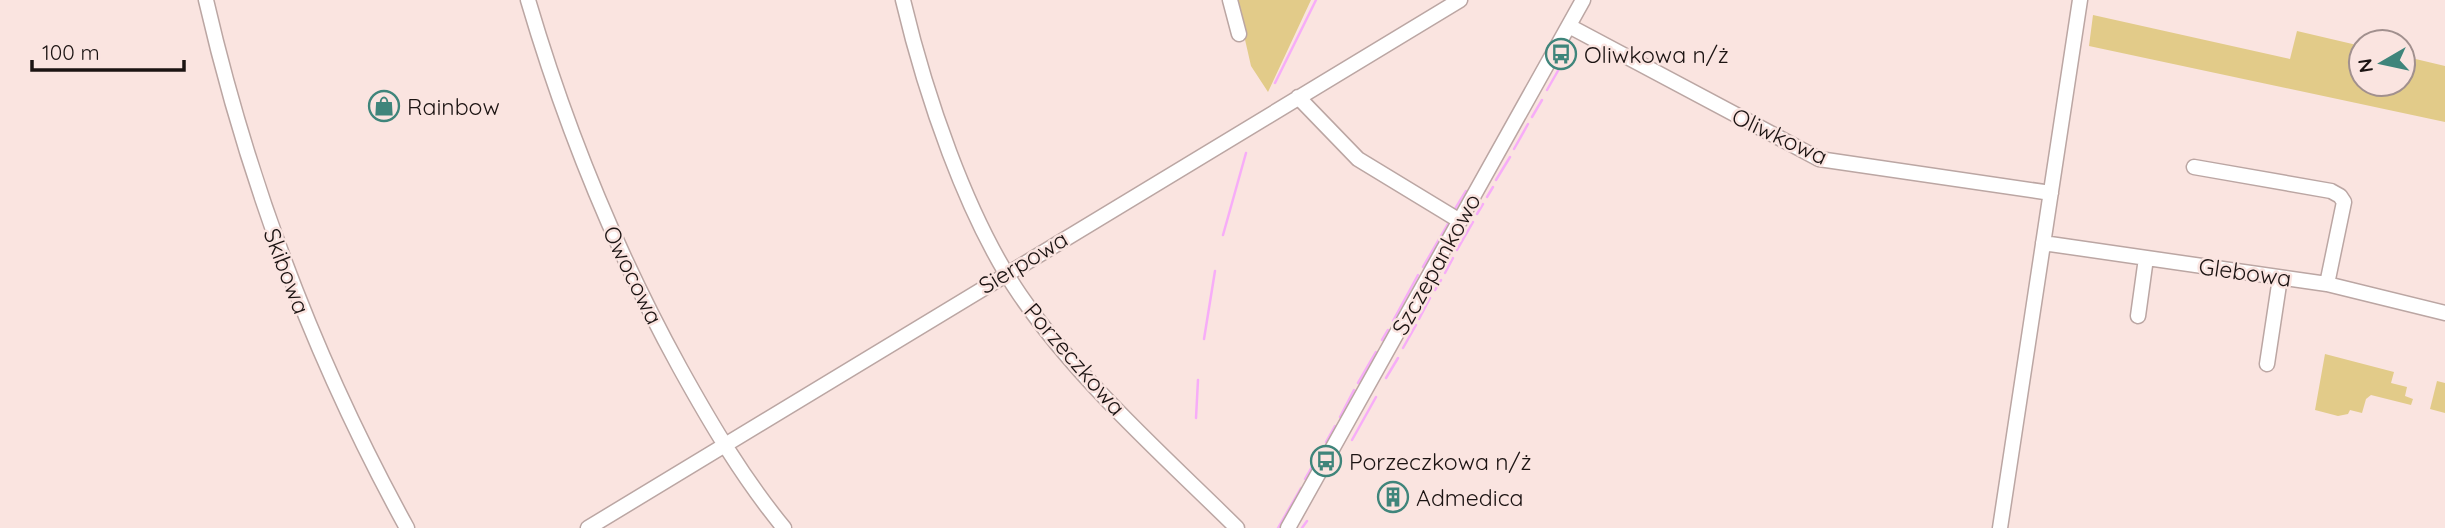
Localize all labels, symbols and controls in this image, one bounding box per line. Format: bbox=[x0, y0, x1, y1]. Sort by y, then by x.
scale bar bbox=[32, 28, 184, 72]
north arrow bbox=[2347, 28, 2417, 98]
bus stop icon: Oliwkowa n/ż bbox=[1544, 37, 1578, 71]
text: 100 m bbox=[42, 39, 100, 65]
place label: Oliwkowa n/ż bbox=[1584, 40, 1729, 69]
text: N bbox=[2352, 57, 2378, 74]
shop icon: Rainbow bbox=[367, 89, 401, 123]
place label: Rainbow bbox=[407, 92, 500, 121]
street label: Oliwkowa bbox=[1728, 101, 1832, 171]
street label: Szczepankowo bbox=[1385, 188, 1487, 340]
street label: Owocowa bbox=[597, 221, 669, 329]
street label: Skibowa bbox=[257, 224, 317, 318]
street label: Sierpowa bbox=[973, 224, 1073, 300]
street label: Glebowa bbox=[2197, 251, 2293, 293]
street label: Porzeczkowa bbox=[1018, 297, 1132, 421]
bus stop icon: Porzeczkowa n/ż bbox=[1309, 444, 1343, 478]
place label: Porzeczkowa n/ż bbox=[1349, 447, 1532, 476]
building icon: Admedica bbox=[1376, 480, 1410, 514]
place label: Admedica bbox=[1416, 483, 1524, 512]

